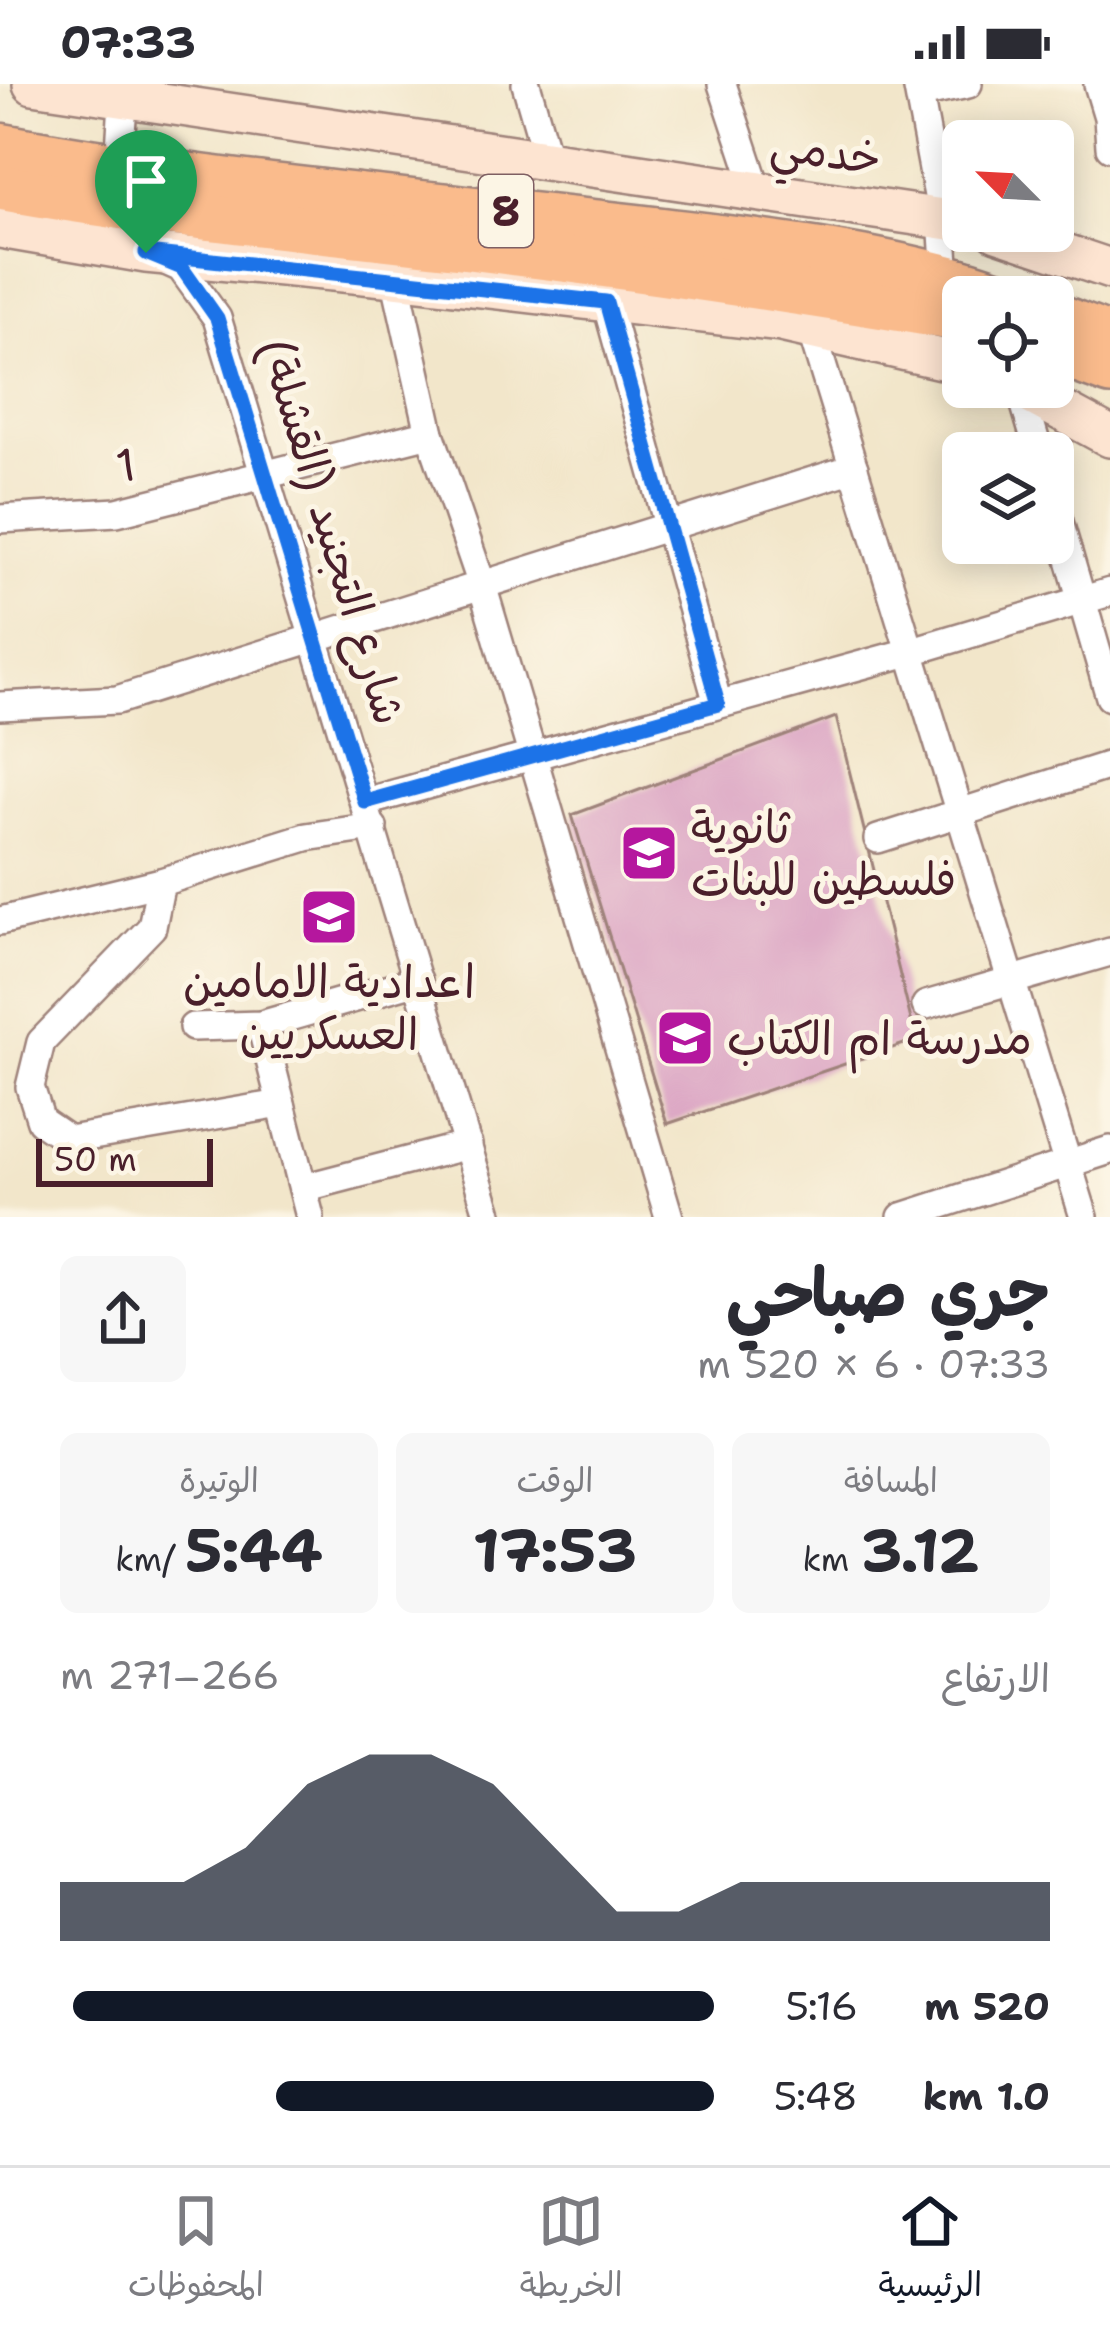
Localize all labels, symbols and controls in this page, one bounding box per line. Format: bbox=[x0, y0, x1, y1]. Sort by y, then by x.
text: 07:33 bbox=[60, 12, 196, 72]
street label: خدمي bbox=[765, 114, 885, 198]
north arrow bbox=[942, 120, 1074, 252]
map controls bbox=[942, 120, 1074, 564]
pin bbox=[95, 130, 197, 253]
icon: arrive bbox=[113, 148, 179, 214]
road number: 8 bbox=[479, 175, 533, 247]
button: locate bbox=[942, 276, 1074, 408]
street label: شارع التجنيد (القشلة) bbox=[244, 330, 420, 732]
button: layers bbox=[942, 432, 1074, 564]
street label: 1 bbox=[111, 434, 141, 496]
place label: ثانوية فلسطين للبنات bbox=[691, 797, 956, 909]
school or university icon: ثانوية فلسطين للبنات bbox=[618, 822, 680, 884]
school or university icon: اعدادية الامامين العسكريين bbox=[298, 886, 360, 948]
place label: اعدادية الامامين العسكريين bbox=[183, 951, 475, 1063]
school or university icon: مدرسة ام الكتاب bbox=[654, 1007, 716, 1069]
place label: مدرسة ام الكتاب bbox=[727, 1008, 1032, 1074]
scale bar bbox=[36, 1133, 213, 1186]
text: 50 m bbox=[54, 1137, 137, 1182]
text: جري صباحي bbox=[726, 1249, 1050, 1337]
button: share bbox=[60, 1256, 186, 1382]
text: 07:33 · 6 × 520 m bbox=[697, 1338, 1050, 1390]
text: الوتيرة bbox=[179, 1458, 259, 1503]
text: الوقت bbox=[517, 1458, 594, 1503]
text: المسافة bbox=[844, 1458, 938, 1503]
text: 5:44 bbox=[185, 1510, 323, 1590]
text: 17:53 bbox=[473, 1510, 637, 1590]
text: 3.12 bbox=[860, 1510, 980, 1590]
text: /km bbox=[115, 1537, 185, 1582]
text: km bbox=[802, 1537, 860, 1582]
text: 266–271 m bbox=[60, 1649, 280, 1701]
text: الارتفاع bbox=[941, 1652, 1050, 1704]
text: 5:16 bbox=[785, 1980, 858, 2032]
text: 520 m bbox=[924, 1980, 1050, 2032]
text: 5:48 bbox=[774, 2070, 858, 2122]
text: 1.0 km bbox=[923, 2070, 1050, 2122]
tab: المحفوظات bbox=[128, 2188, 264, 2314]
tab: الخريطة bbox=[520, 2188, 623, 2314]
tab: الرئيسية bbox=[878, 2188, 982, 2314]

